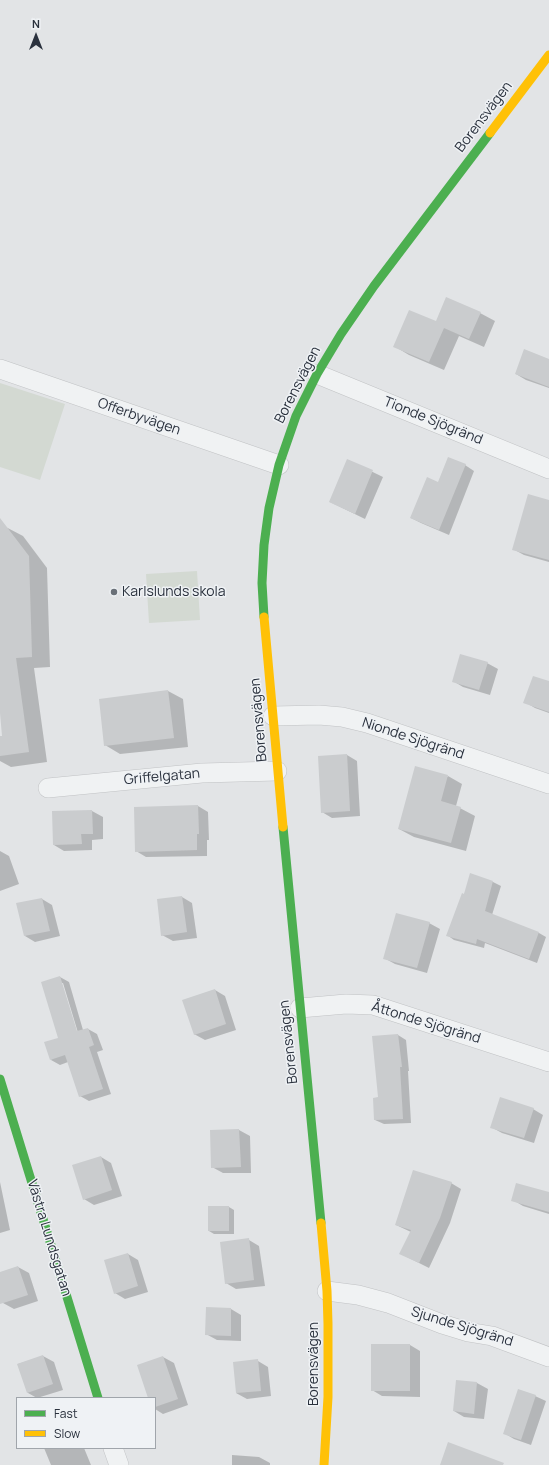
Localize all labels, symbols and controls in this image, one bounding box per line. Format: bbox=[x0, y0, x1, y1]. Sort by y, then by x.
north arrow bbox=[16, 16, 56, 56]
text: N bbox=[32, 16, 40, 31]
street label: Borensvägen bbox=[452, 78, 516, 156]
street label: Borensvägen bbox=[271, 344, 325, 426]
street label: Tionde Sjögränd bbox=[381, 393, 485, 449]
street label: Offerbyvägen bbox=[95, 395, 183, 439]
place label: Karlslunds skola bbox=[122, 584, 226, 600]
marker: Karlslunds skola bbox=[109, 587, 119, 597]
street label: Borensvägen bbox=[247, 677, 271, 763]
street label: Nionde Sjögränd bbox=[360, 715, 466, 763]
street label: Griffelgatan bbox=[123, 765, 201, 789]
street label: Åttonde Sjögränd bbox=[370, 998, 482, 1048]
street label: Borensvägen bbox=[276, 999, 302, 1085]
street label: Västra Lundsgatan bbox=[23, 1178, 75, 1298]
street label: Sjunde Sjögränd bbox=[409, 1303, 515, 1351]
street label: Borensvägen bbox=[306, 1322, 322, 1406]
legend bbox=[16, 1397, 156, 1449]
text: Fast bbox=[54, 1405, 78, 1422]
text: Slow bbox=[54, 1425, 80, 1442]

